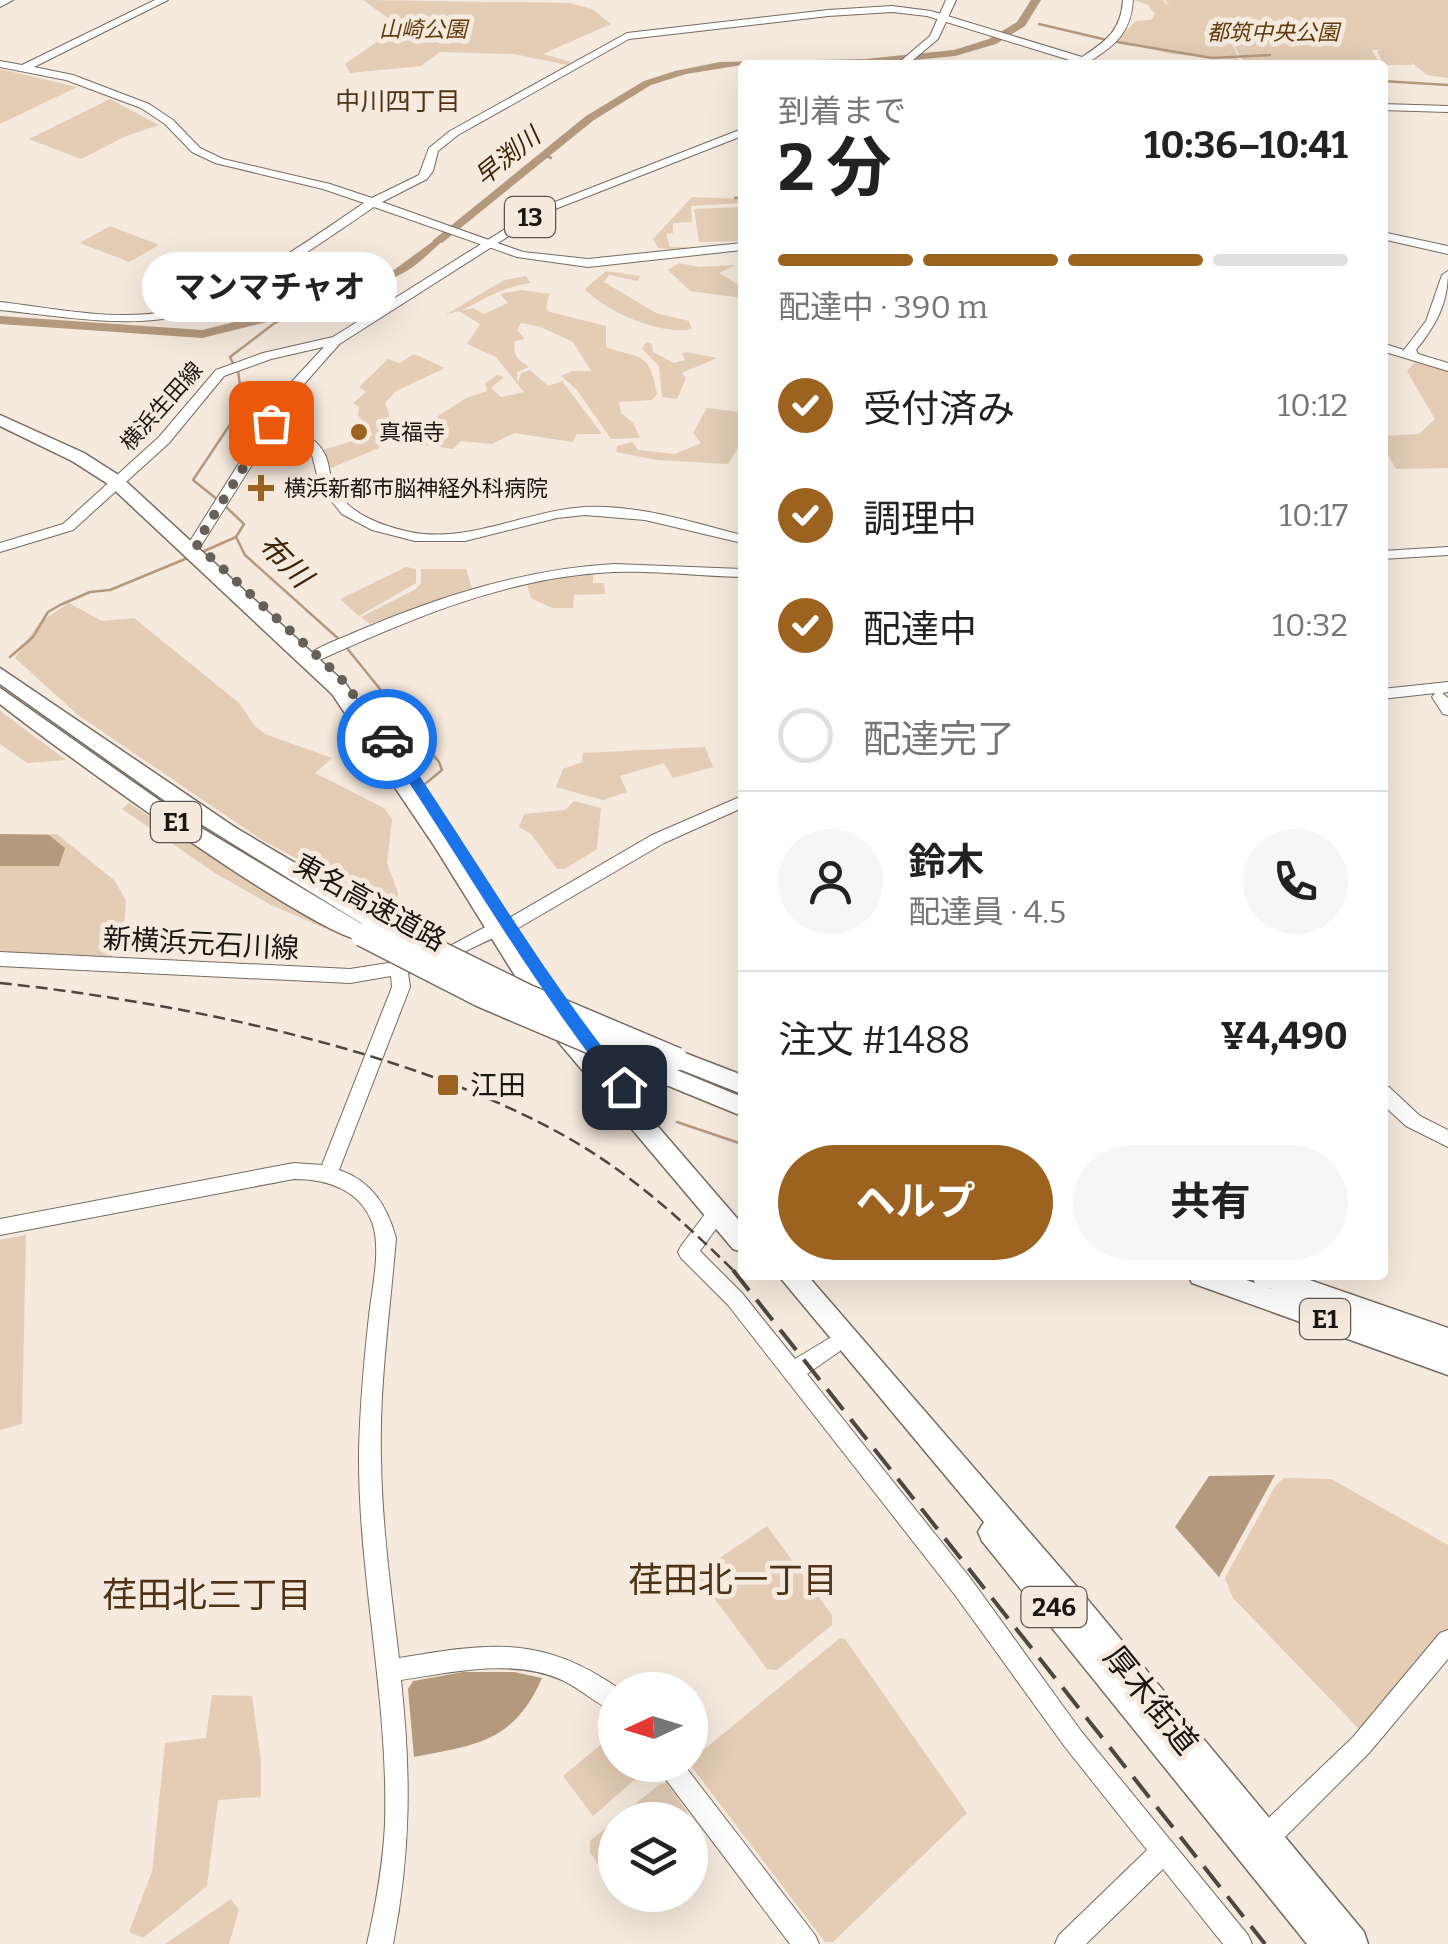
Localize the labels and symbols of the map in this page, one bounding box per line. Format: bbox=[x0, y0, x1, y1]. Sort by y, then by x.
park label: 山崎公園 bbox=[379, 16, 470, 43]
park label: 都筑中央公園 bbox=[1207, 19, 1342, 46]
district label: 中川四丁目 bbox=[335, 87, 461, 117]
water label: 早渕川 bbox=[469, 120, 549, 192]
road number: 13 bbox=[505, 197, 555, 237]
callout: マンマチャオ bbox=[144, 253, 398, 323]
street label: 横浜生田線 bbox=[115, 356, 208, 456]
pin bbox=[229, 381, 314, 466]
place label: 真福寺 bbox=[379, 419, 445, 446]
marker: 真福寺 bbox=[348, 421, 370, 443]
marker: 横浜新都市脳神経外科病院 bbox=[248, 475, 274, 501]
place label: 横浜新都市脳神経外科病院 bbox=[284, 475, 548, 502]
water label: 布川 bbox=[251, 527, 321, 597]
courier bbox=[337, 689, 437, 789]
road number: E1 bbox=[151, 802, 201, 842]
street label: 東名高速道路 bbox=[288, 847, 451, 958]
street label: 新横浜元石川線 bbox=[102, 922, 300, 965]
pin bbox=[582, 1045, 667, 1130]
place label: 江田 bbox=[470, 1069, 526, 1102]
marker: 江田 bbox=[435, 1072, 461, 1098]
road number: E1 bbox=[1300, 1299, 1350, 1339]
district label: 荏田北一丁目 bbox=[628, 1559, 838, 1601]
district label: 荏田北三丁目 bbox=[102, 1574, 312, 1616]
road number: 246 bbox=[1022, 1587, 1086, 1627]
street label: 厚木街道 bbox=[1096, 1638, 1206, 1762]
north arrow bbox=[598, 1672, 708, 1782]

